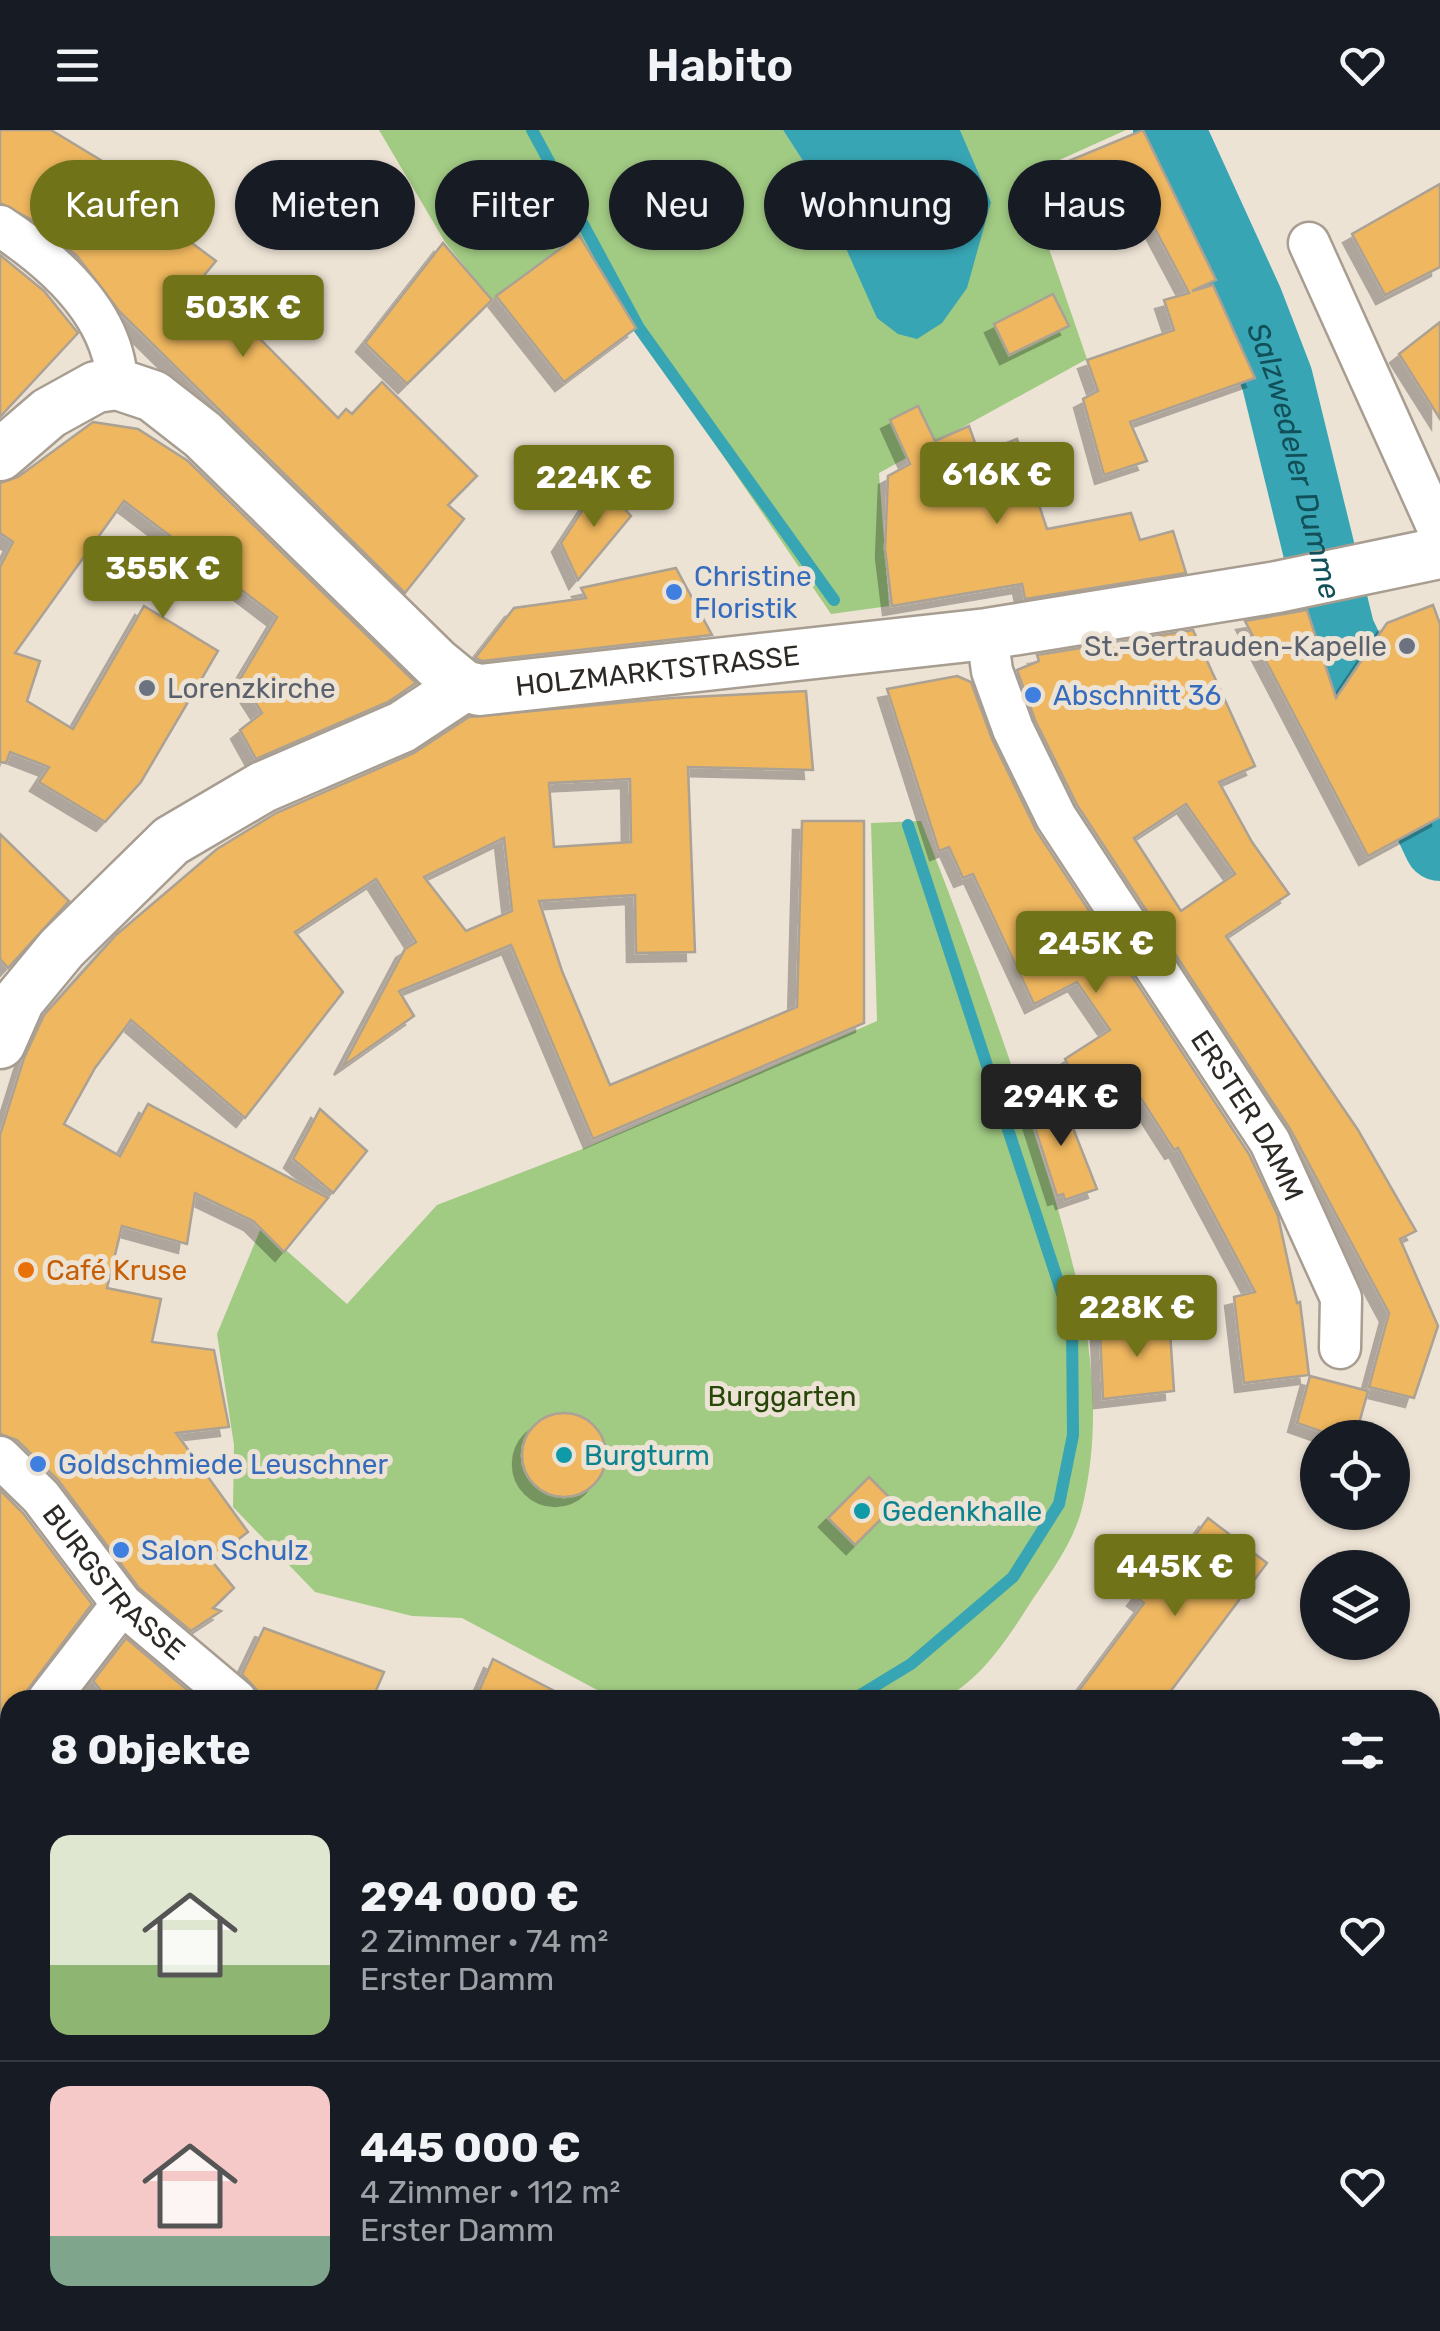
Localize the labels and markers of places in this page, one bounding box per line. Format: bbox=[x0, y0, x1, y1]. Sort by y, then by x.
pin: 503K € bbox=[162, 275, 324, 360]
pin: 616K € bbox=[916, 442, 1078, 527]
pin: 224K € bbox=[513, 445, 675, 530]
pin: 355K € bbox=[82, 536, 244, 621]
place label: Christine Floristik bbox=[694, 560, 812, 625]
marker: Christine Floristik bbox=[663, 581, 685, 603]
place label: St.-Gertrauden-Kapelle bbox=[1084, 630, 1387, 663]
marker: St.-Gertrauden-Kapelle bbox=[1396, 635, 1418, 657]
place label: Lorenzkirche bbox=[167, 672, 336, 705]
marker: Lorenzkirche bbox=[136, 677, 158, 699]
place label: Abschnitt 36 bbox=[1053, 679, 1221, 712]
marker: Abschnitt 36 bbox=[1022, 684, 1044, 706]
pin: 245K € bbox=[1015, 911, 1177, 996]
pin: 294K € bbox=[980, 1064, 1142, 1149]
place label: Café Kruse bbox=[46, 1254, 187, 1287]
marker: Café Kruse bbox=[15, 1259, 37, 1281]
pin: 228K € bbox=[1056, 1275, 1218, 1360]
place label: Burgturm bbox=[584, 1439, 710, 1472]
marker: Burgturm bbox=[553, 1444, 575, 1466]
place label: Goldschmiede Leuschner bbox=[58, 1448, 388, 1481]
marker: Goldschmiede Leuschner bbox=[27, 1453, 49, 1475]
place label: Gedenkhalle bbox=[882, 1495, 1042, 1528]
marker: Gedenkhalle bbox=[851, 1500, 873, 1522]
place label: Salon Schulz bbox=[141, 1534, 308, 1567]
pin: 445K € bbox=[1094, 1534, 1256, 1619]
marker: Salon Schulz bbox=[110, 1539, 132, 1561]

